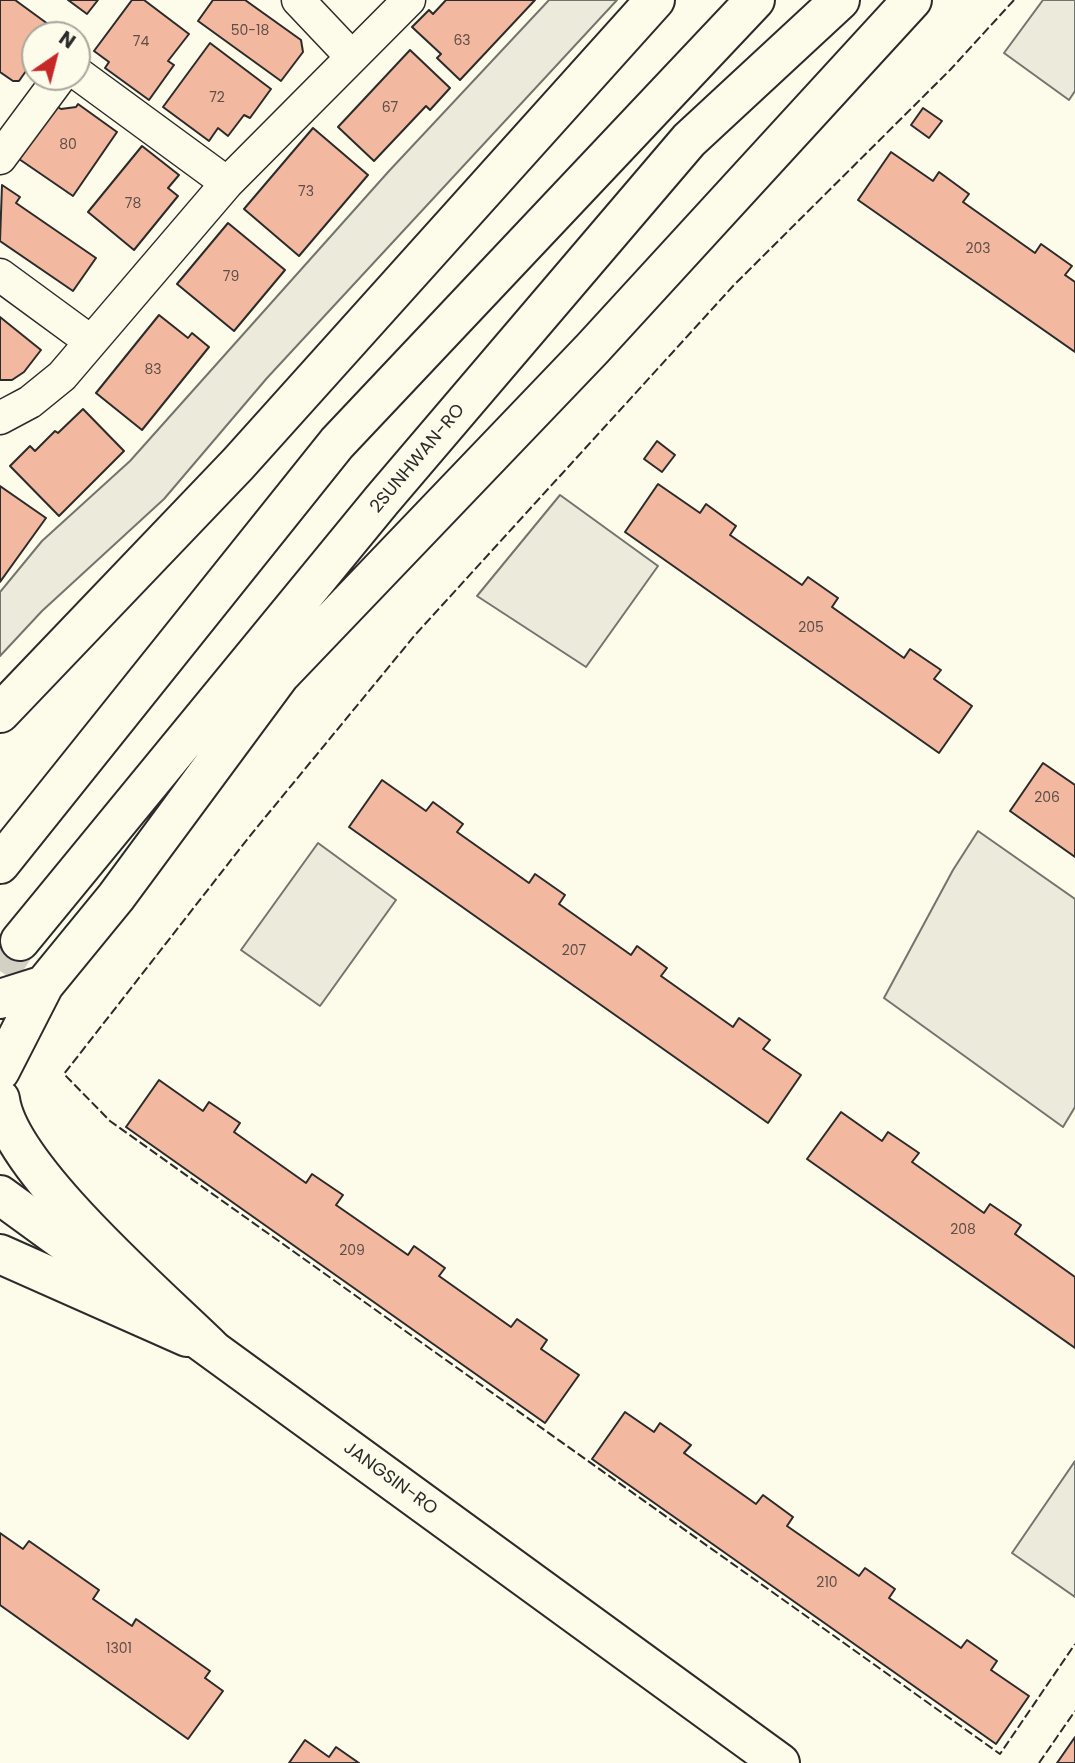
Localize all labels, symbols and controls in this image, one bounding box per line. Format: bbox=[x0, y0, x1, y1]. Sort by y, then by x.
north arrow bbox=[21, 21, 91, 91]
house number: 50-18 bbox=[231, 23, 269, 39]
text: N bbox=[54, 25, 81, 55]
house number: 63 bbox=[453, 33, 471, 49]
house number: 74 bbox=[133, 34, 149, 50]
house number: 72 bbox=[209, 90, 225, 106]
house number: 67 bbox=[382, 100, 398, 116]
house number: 80 bbox=[59, 137, 77, 153]
house number: 73 bbox=[298, 184, 314, 200]
house number: 78 bbox=[125, 196, 141, 212]
house number: 203 bbox=[965, 241, 991, 257]
house number: 79 bbox=[223, 269, 239, 285]
house number: 83 bbox=[144, 362, 162, 378]
street label: 2SUNHWAN-RO bbox=[366, 400, 470, 518]
house number: 205 bbox=[798, 620, 824, 636]
house number: 206 bbox=[1034, 790, 1060, 806]
house number: 207 bbox=[562, 943, 586, 959]
house number: 208 bbox=[950, 1222, 976, 1238]
house number: 209 bbox=[339, 1243, 365, 1259]
street label: JANGSIN-RO bbox=[339, 1438, 441, 1520]
house number: 210 bbox=[816, 1575, 838, 1591]
house number: 1301 bbox=[106, 1641, 132, 1657]

